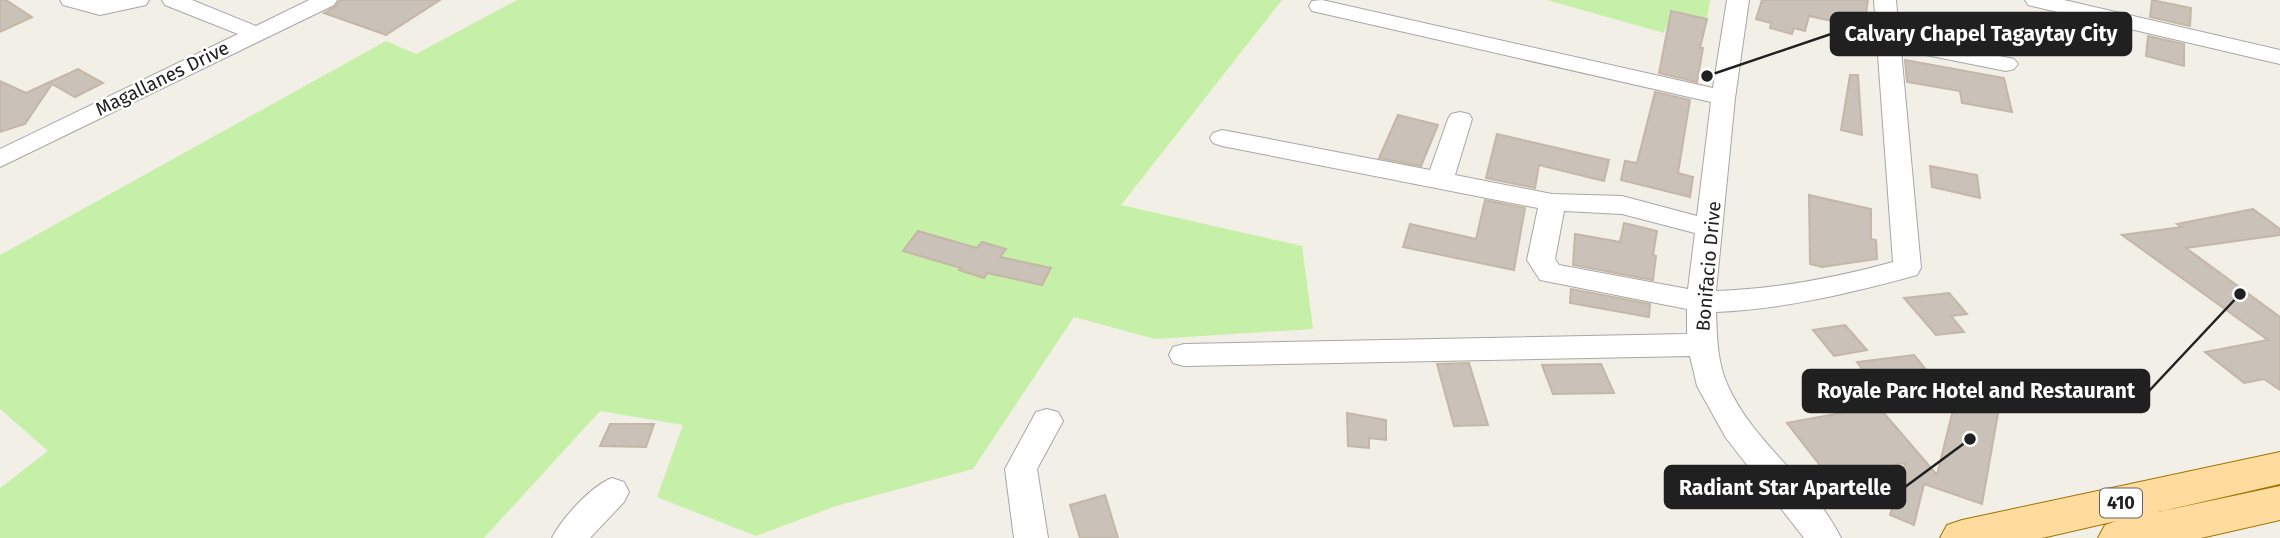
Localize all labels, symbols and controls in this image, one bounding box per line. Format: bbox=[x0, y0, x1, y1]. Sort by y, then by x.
callout: Calvary Chapel Tagaytay City bbox=[1831, 13, 2131, 55]
text: Calvary Chapel Tagaytay City bbox=[1845, 21, 2117, 47]
street label: Magallanes Drive bbox=[92, 36, 233, 121]
street label: Bonifacio Drive bbox=[1691, 200, 1726, 332]
callout: Royale Parc Hotel and Restaurant bbox=[1803, 370, 2149, 412]
text: Royale Parc Hotel and Restaurant bbox=[1817, 378, 2136, 404]
callout: Radiant Star Apartelle bbox=[1665, 466, 1905, 508]
text: Radiant Star Apartelle bbox=[1679, 475, 1891, 501]
road number: 410 bbox=[2100, 489, 2142, 518]

